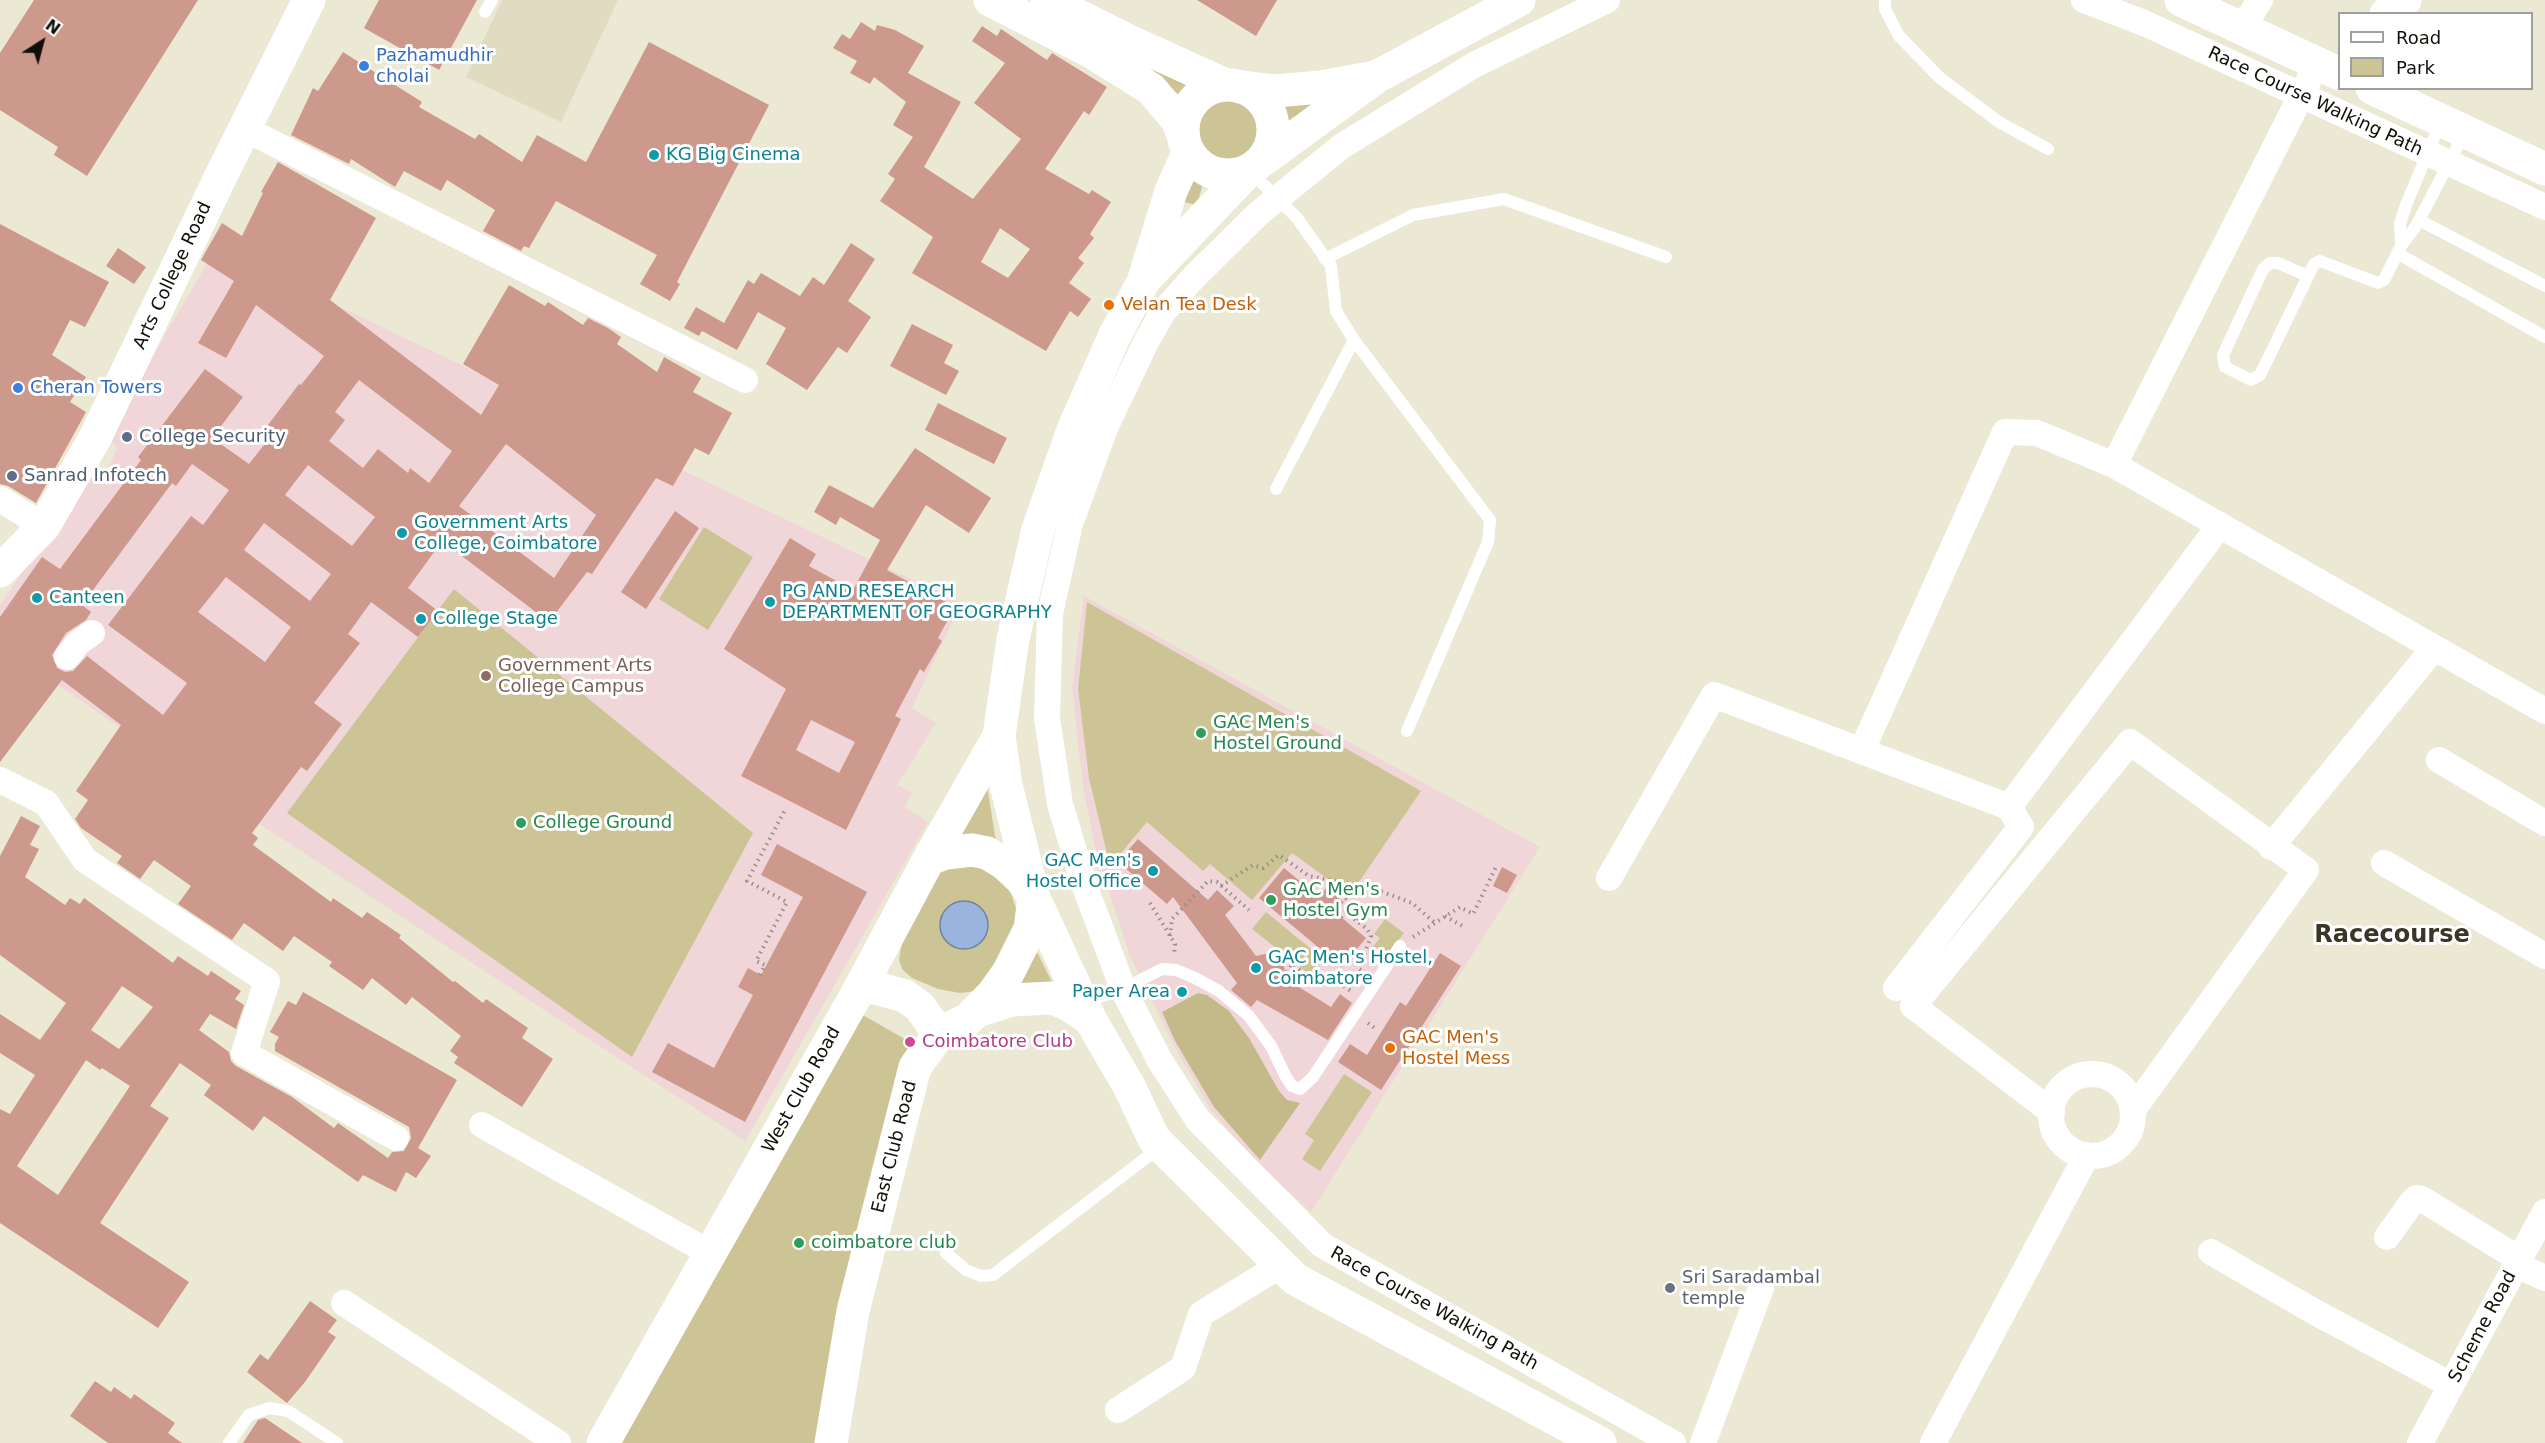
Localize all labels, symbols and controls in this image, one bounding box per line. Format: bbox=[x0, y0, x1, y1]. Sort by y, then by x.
north arrow bbox=[12, 12, 72, 72]
legend bbox=[2338, 12, 2533, 90]
text: N bbox=[42, 15, 64, 39]
text: Road bbox=[2396, 27, 2441, 48]
street label: Race Course Walking Path bbox=[2204, 43, 2426, 161]
place label: Pazhamudhir cholai bbox=[376, 45, 493, 88]
text: Park bbox=[2396, 57, 2435, 78]
marker: Pazhamudhir cholai bbox=[357, 59, 371, 73]
place label: KG Big Cinema bbox=[666, 144, 801, 166]
marker: KG Big Cinema bbox=[647, 148, 661, 162]
street label: Arts College Road bbox=[129, 199, 217, 353]
place label: Velan Tea Desk bbox=[1121, 294, 1257, 316]
marker: Velan Tea Desk bbox=[1102, 298, 1116, 312]
place label: Cheran Towers bbox=[30, 377, 162, 399]
marker: Cheran Towers bbox=[11, 381, 25, 395]
place label: College Security bbox=[139, 426, 286, 448]
marker: College Security bbox=[120, 430, 134, 444]
place label: Sanrad Infotech bbox=[24, 465, 167, 487]
marker: Sanrad Infotech bbox=[5, 469, 19, 483]
place label: Government Arts College, Coimbatore bbox=[414, 512, 597, 554]
marker: Government Arts College, Coimbatore bbox=[395, 526, 409, 540]
place label: PG AND RESEARCH DEPARTMENT OF GEOGRAPHY bbox=[782, 581, 1052, 624]
place label: Canteen bbox=[49, 587, 125, 609]
marker: Canteen bbox=[30, 591, 44, 605]
marker: PG AND RESEARCH DEPARTMENT OF GEOGRAPHY bbox=[763, 595, 777, 609]
place label: College Stage bbox=[433, 608, 558, 630]
marker: College Stage bbox=[414, 612, 428, 626]
place label: Government Arts College Campus bbox=[498, 655, 652, 698]
marker: Government Arts College Campus bbox=[479, 669, 493, 683]
place label: GAC Men's Hostel Ground bbox=[1213, 712, 1342, 754]
marker: GAC Men's Hostel Ground bbox=[1194, 726, 1208, 740]
place label: College Ground bbox=[533, 812, 672, 834]
marker: College Ground bbox=[514, 816, 528, 830]
place label: GAC Men's Hostel Office bbox=[1026, 850, 1141, 892]
marker: GAC Men's Hostel Office bbox=[1146, 864, 1160, 878]
place label: GAC Men's Hostel Gym bbox=[1283, 879, 1388, 922]
marker: GAC Men's Hostel Gym bbox=[1264, 893, 1278, 907]
district label: Racecourse bbox=[2314, 922, 2470, 950]
place label: GAC Men's Hostel, Coimbatore bbox=[1268, 947, 1433, 990]
marker: GAC Men's Hostel, Coimbatore bbox=[1249, 961, 1263, 975]
place label: Paper Area bbox=[1072, 981, 1170, 1003]
marker: Paper Area bbox=[1175, 985, 1189, 999]
street label: West Club Road bbox=[758, 1023, 846, 1157]
place label: GAC Men's Hostel Mess bbox=[1402, 1027, 1510, 1070]
place label: Coimbatore Club bbox=[922, 1031, 1073, 1053]
marker: Coimbatore Club bbox=[903, 1035, 917, 1049]
marker: GAC Men's Hostel Mess bbox=[1383, 1041, 1397, 1055]
street label: East Club Road bbox=[868, 1078, 922, 1216]
place label: coimbatore club bbox=[811, 1232, 957, 1254]
marker: coimbatore club bbox=[792, 1236, 806, 1250]
street label: Race Course Walking Path bbox=[1326, 1243, 1542, 1375]
place label: Sri Saradambal temple bbox=[1682, 1267, 1820, 1310]
street label: Scheme Road bbox=[2445, 1267, 2521, 1387]
marker: Sri Saradambal temple bbox=[1663, 1281, 1677, 1295]

